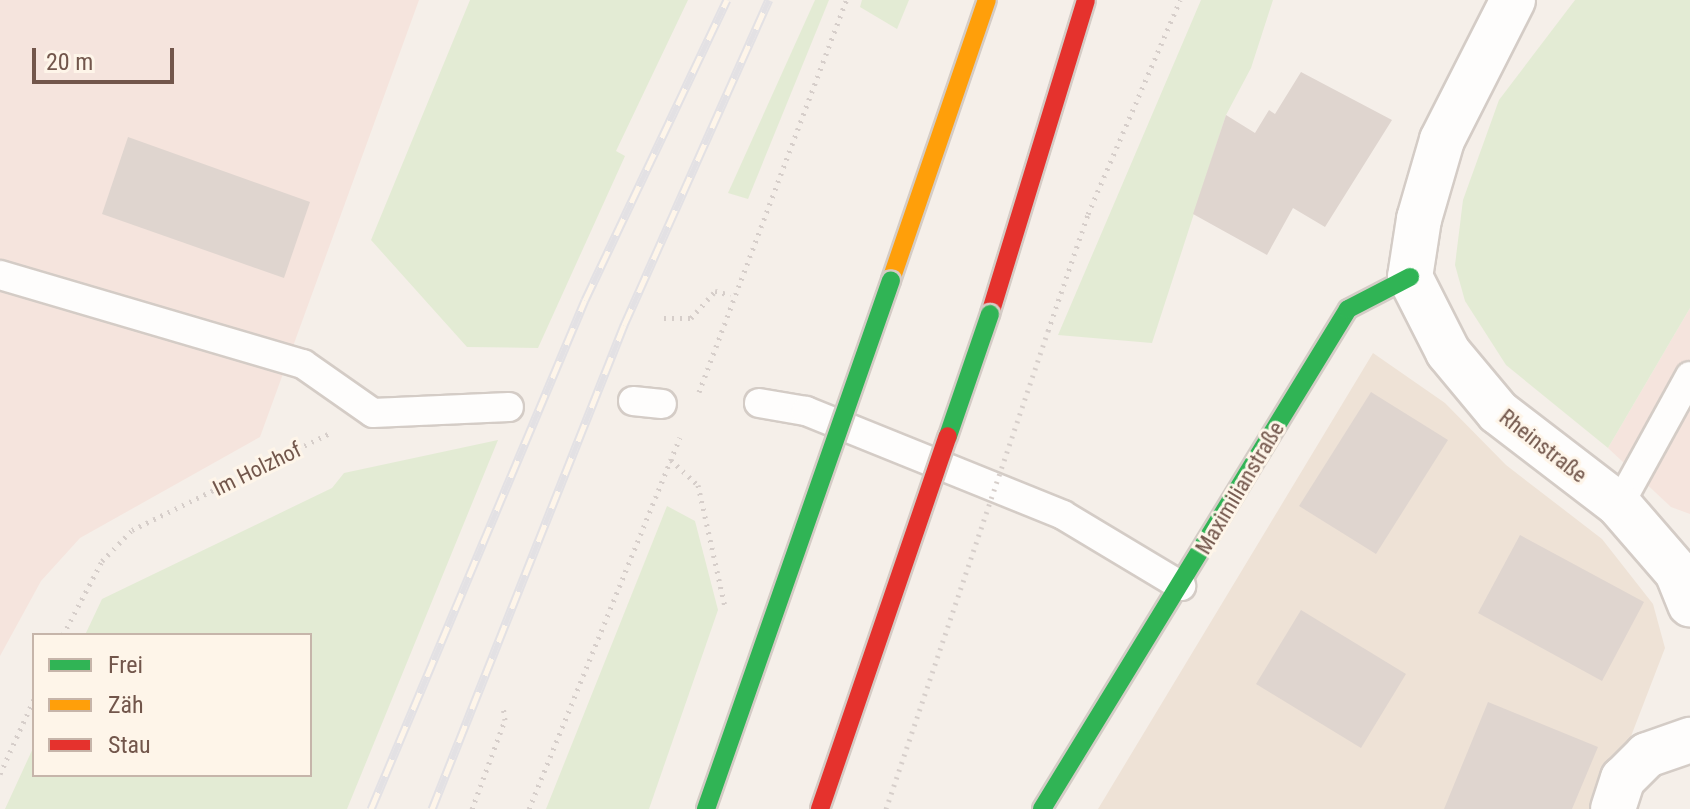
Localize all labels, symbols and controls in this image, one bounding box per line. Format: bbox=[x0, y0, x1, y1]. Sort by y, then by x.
scale bar bbox=[36, 32, 178, 82]
text: 20 m bbox=[46, 48, 93, 76]
street label: Rheinstraße bbox=[1494, 404, 1592, 488]
street label: Maximilianstraße bbox=[1190, 417, 1290, 559]
street label: Im Holzhof bbox=[208, 436, 306, 502]
legend bbox=[32, 633, 312, 777]
text: Frei bbox=[108, 651, 143, 679]
text: Zäh bbox=[108, 691, 144, 719]
text: Stau bbox=[108, 731, 151, 759]

